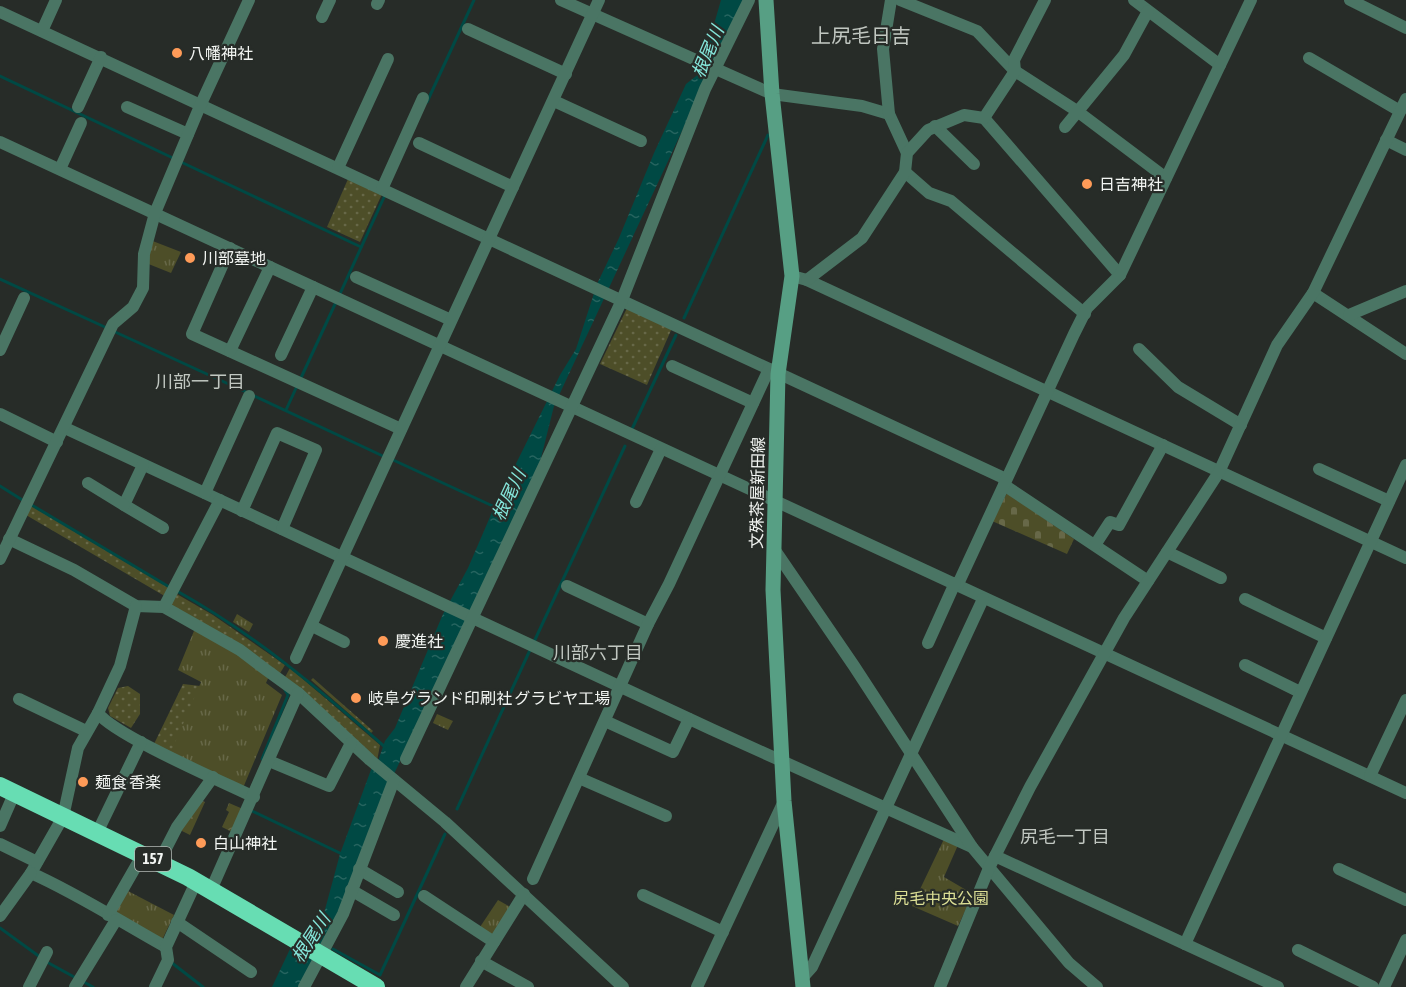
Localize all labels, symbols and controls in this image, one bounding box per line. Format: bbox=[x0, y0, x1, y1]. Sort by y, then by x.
water label: 根尾川 bbox=[687, 21, 729, 81]
district label: 上尻毛日吉 bbox=[811, 24, 911, 47]
place label: 八幡神社 bbox=[189, 44, 253, 62]
marker: 八幡神社 bbox=[170, 46, 184, 60]
place label: 日吉神社 bbox=[1099, 175, 1163, 193]
marker: 日吉神社 bbox=[1080, 177, 1094, 191]
place label: 川部墓地 bbox=[202, 249, 266, 267]
marker: 川部墓地 bbox=[183, 251, 197, 265]
district label: 川部一丁目 bbox=[155, 371, 245, 392]
street label: 文殊茶屋新田線 bbox=[747, 437, 767, 549]
water label: 根尾川 bbox=[488, 464, 530, 524]
place label: 慶進社 bbox=[395, 632, 443, 650]
marker: 慶進社 bbox=[376, 634, 390, 648]
district label: 川部六丁目 bbox=[553, 642, 643, 663]
place label: 岐阜グランド印刷社 グラビヤ工場 bbox=[368, 689, 610, 707]
marker: 岐阜グランド印刷社 グラビヤ工場 bbox=[349, 691, 363, 705]
place label: 麺食 香楽 bbox=[95, 773, 161, 791]
marker: 麺食 香楽 bbox=[76, 775, 90, 789]
district label: 尻毛一丁目 bbox=[1020, 826, 1110, 847]
place label: 白山神社 bbox=[213, 834, 277, 852]
marker: 白山神社 bbox=[194, 836, 208, 850]
road number: 157 bbox=[135, 847, 171, 871]
park label: 尻毛中央公園 bbox=[893, 889, 989, 907]
water label: 根尾川 bbox=[287, 908, 335, 966]

